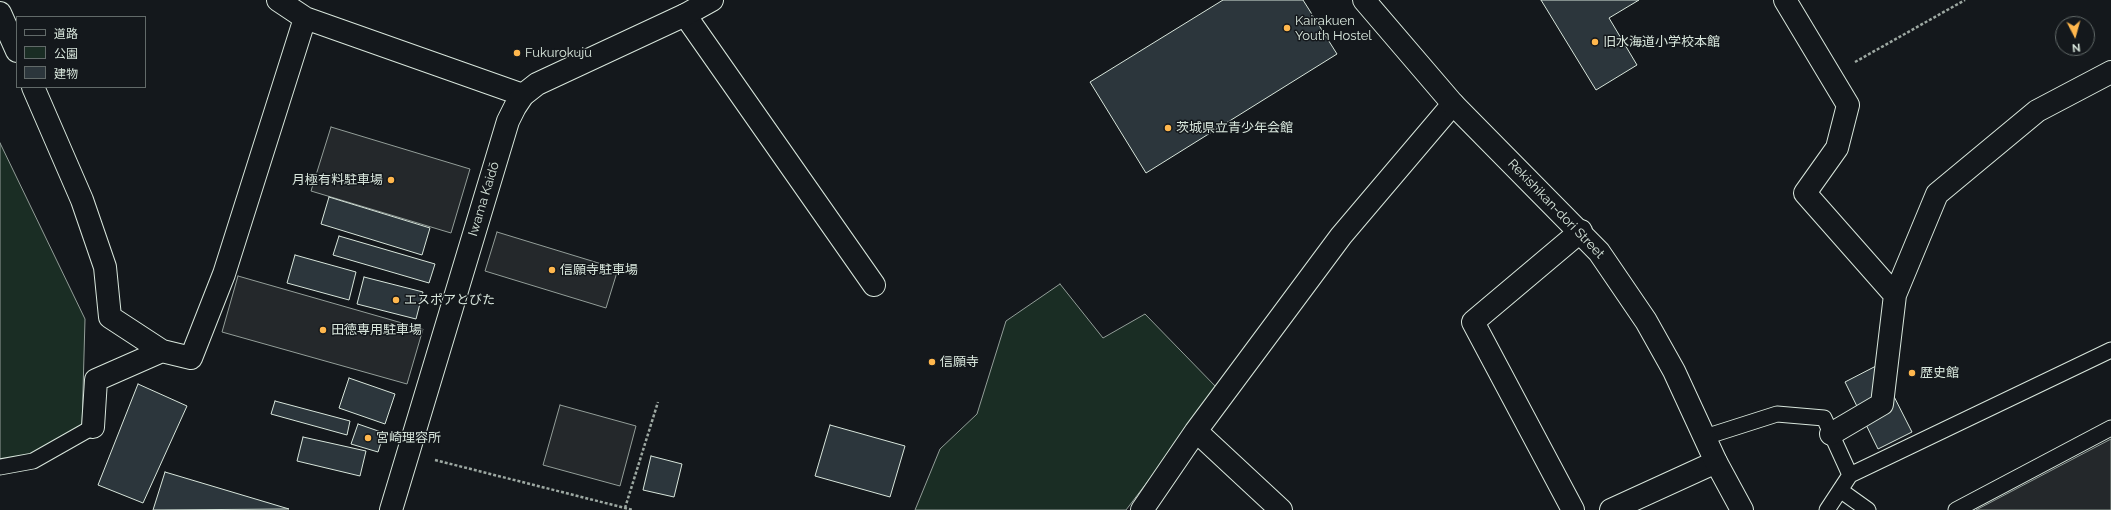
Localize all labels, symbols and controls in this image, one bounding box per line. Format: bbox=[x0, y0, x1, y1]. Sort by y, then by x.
place label: Kairakuen Youth Hostel bbox=[1295, 13, 1372, 44]
legend bbox=[16, 16, 146, 88]
north arrow bbox=[2055, 16, 2095, 56]
marker: Kairakuen Youth Hostel bbox=[1282, 23, 1292, 33]
text: 道路 bbox=[54, 27, 78, 41]
place label: 旧水海道小学校本館 bbox=[1603, 34, 1720, 50]
marker: 旧水海道小学校本館 bbox=[1590, 37, 1600, 47]
text: N bbox=[2071, 41, 2081, 54]
place label: Fukurokuju bbox=[525, 45, 592, 61]
text: 公園 bbox=[54, 47, 78, 61]
marker: Fukurokuju bbox=[512, 48, 522, 58]
text: 建物 bbox=[54, 67, 78, 81]
place label: 茨城県立青少年会館 bbox=[1176, 120, 1293, 136]
marker: 茨城県立青少年会館 bbox=[1163, 123, 1173, 133]
street label: Rekishikan-dori Street bbox=[1505, 156, 1607, 262]
street label: Iwama Kaidō bbox=[465, 160, 503, 238]
place label: 月極有料駐車場 bbox=[292, 172, 383, 188]
marker: 月極有料駐車場 bbox=[386, 175, 396, 185]
place label: 信願寺駐車場 bbox=[560, 262, 638, 278]
marker: 信願寺駐車場 bbox=[547, 265, 557, 275]
place label: エスポアとびた bbox=[404, 292, 495, 308]
marker: エスポアとびた bbox=[391, 295, 401, 305]
place label: 田徳専用駐車場 bbox=[331, 322, 422, 338]
marker: 田徳専用駐車場 bbox=[318, 325, 328, 335]
place label: 信願寺 bbox=[940, 354, 979, 370]
marker: 信願寺 bbox=[927, 357, 937, 367]
place label: 歴史館 bbox=[1920, 365, 1959, 381]
marker: 歴史館 bbox=[1907, 368, 1917, 378]
place label: 宮崎理容所 bbox=[376, 430, 441, 446]
marker: 宮崎理容所 bbox=[363, 433, 373, 443]

